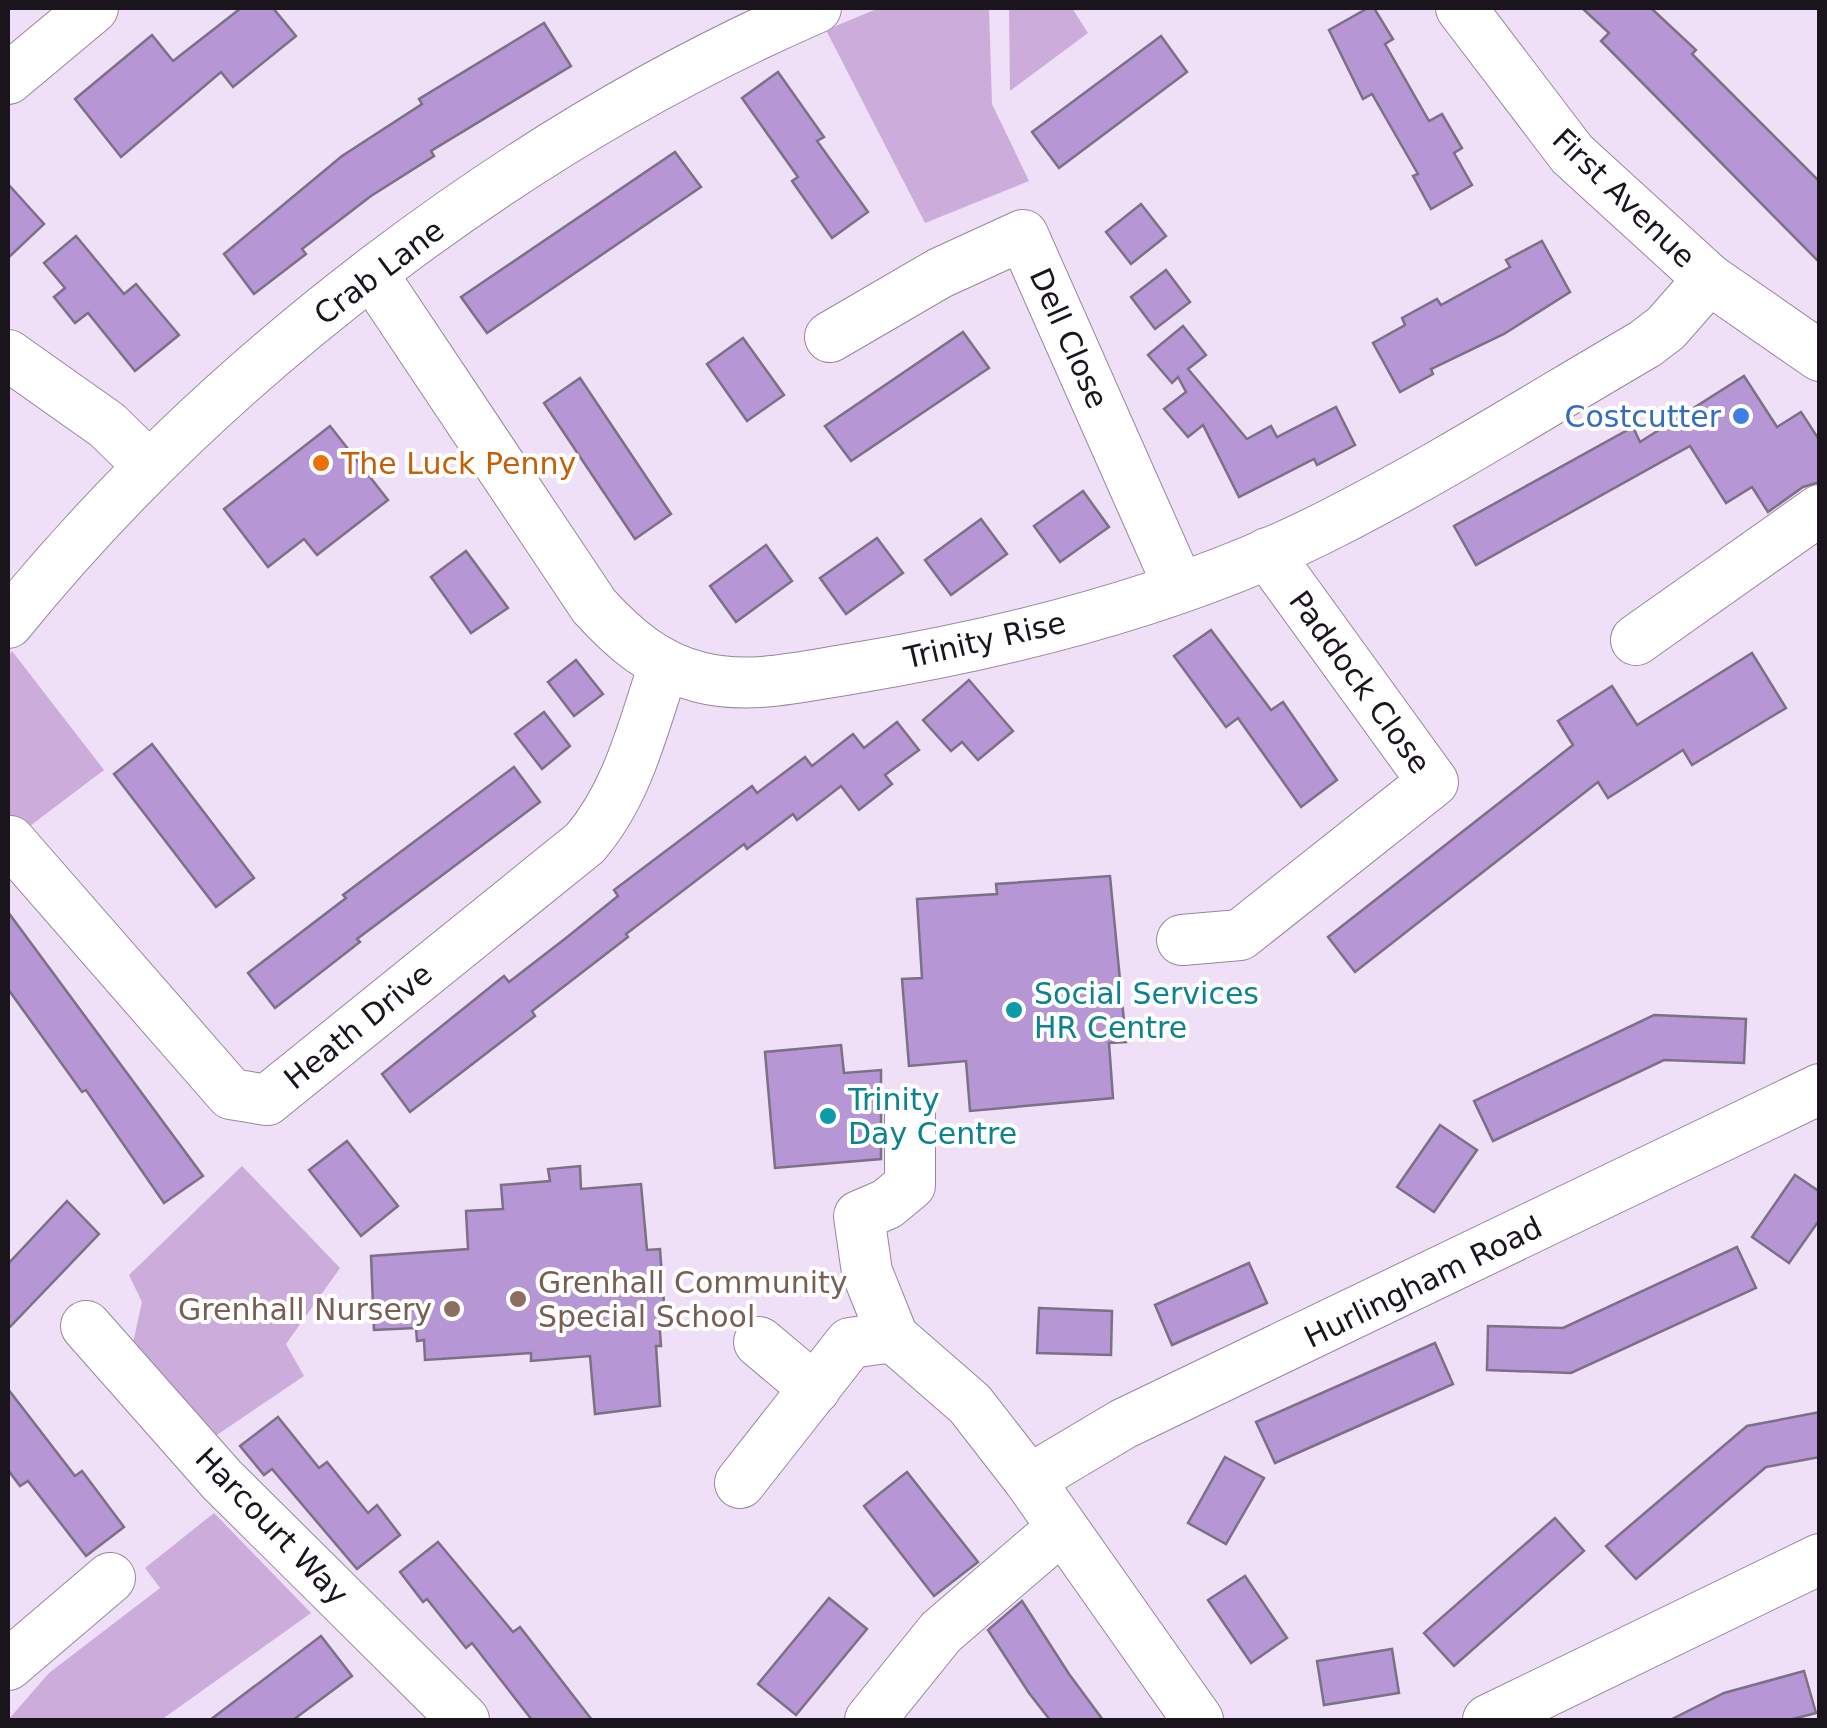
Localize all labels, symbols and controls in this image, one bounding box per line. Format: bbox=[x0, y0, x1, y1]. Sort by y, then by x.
street label: First Avenue bbox=[1546, 121, 1702, 275]
street label: Crab Lane bbox=[307, 212, 451, 332]
street label: Dell Close bbox=[1023, 263, 1115, 413]
place label: Costcutter bbox=[1564, 399, 1722, 434]
marker: Costcutter bbox=[1730, 405, 1752, 427]
place label: The Luck Penny bbox=[340, 446, 576, 481]
marker: The Luck Penny bbox=[310, 452, 332, 474]
street label: Paddock Close bbox=[1282, 584, 1438, 780]
street label: Trinity Rise bbox=[900, 604, 1069, 676]
street label: Heath Drive bbox=[277, 956, 439, 1096]
place label: Social Services HR Centre bbox=[1034, 976, 1259, 1045]
marker: Social Services HR Centre bbox=[1003, 999, 1025, 1021]
place label: Trinity Day Centre bbox=[847, 1082, 1017, 1151]
marker: Trinity Day Centre bbox=[817, 1105, 839, 1127]
street label: Hurlingham Road bbox=[1298, 1209, 1548, 1355]
place label: Grenhall Community Special School bbox=[538, 1265, 848, 1334]
marker: Grenhall Community Special School bbox=[507, 1288, 529, 1310]
place label: Grenhall Nursery bbox=[178, 1292, 432, 1327]
marker: Grenhall Nursery bbox=[441, 1298, 463, 1320]
street label: Harcourt Way bbox=[189, 1440, 355, 1612]

